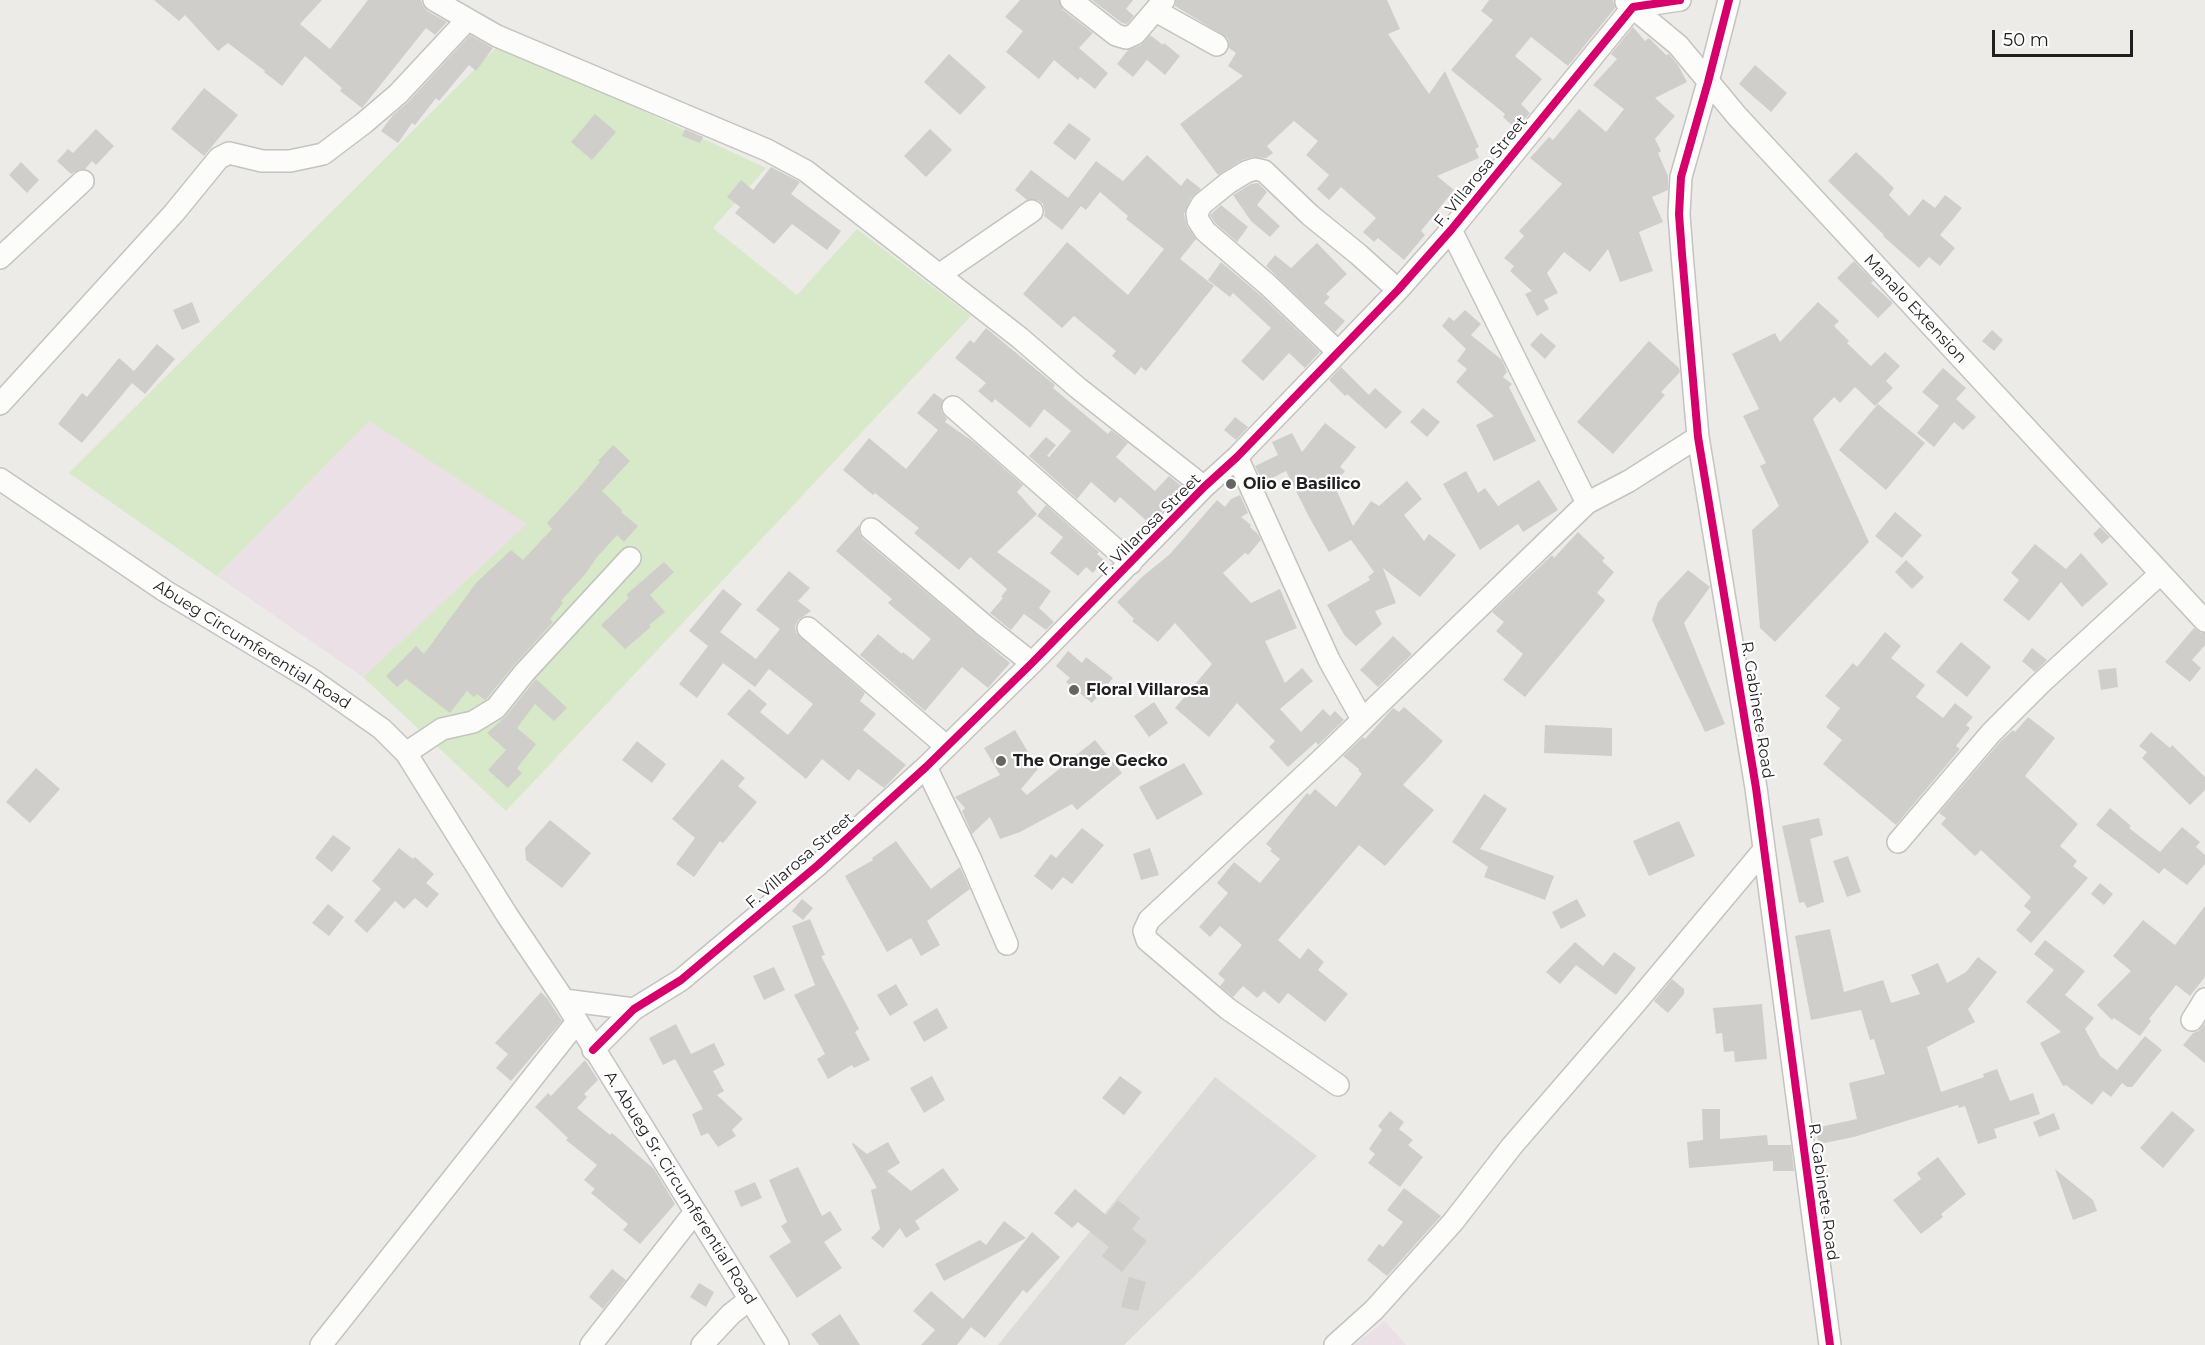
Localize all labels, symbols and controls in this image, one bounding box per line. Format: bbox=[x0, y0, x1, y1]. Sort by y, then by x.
scale bar bbox=[1995, 18, 2136, 56]
text: 50 m bbox=[2003, 29, 2049, 51]
street label: F. Villarosa Street bbox=[1430, 113, 1532, 231]
street label: Manalo Extension bbox=[1860, 250, 1970, 368]
street label: F. Villarosa Street bbox=[1095, 470, 1205, 580]
place label: Olio e Basilico bbox=[1243, 474, 1361, 494]
marker: Olio e Basilico bbox=[1224, 477, 1238, 491]
street label: Abueg Circumferential Road bbox=[150, 576, 354, 714]
street label: R. Gabinete Road bbox=[1737, 640, 1777, 780]
place label: Floral Villarosa bbox=[1086, 680, 1209, 700]
marker: Floral Villarosa bbox=[1067, 683, 1081, 697]
place label: The Orange Gecko bbox=[1013, 751, 1168, 771]
marker: The Orange Gecko bbox=[994, 754, 1008, 768]
street label: F. Villarosa Street bbox=[742, 809, 858, 913]
street label: A. Abueg Sr. Circumferential Road bbox=[600, 1068, 760, 1308]
street label: R. Gabinete Road bbox=[1804, 1122, 1842, 1262]

